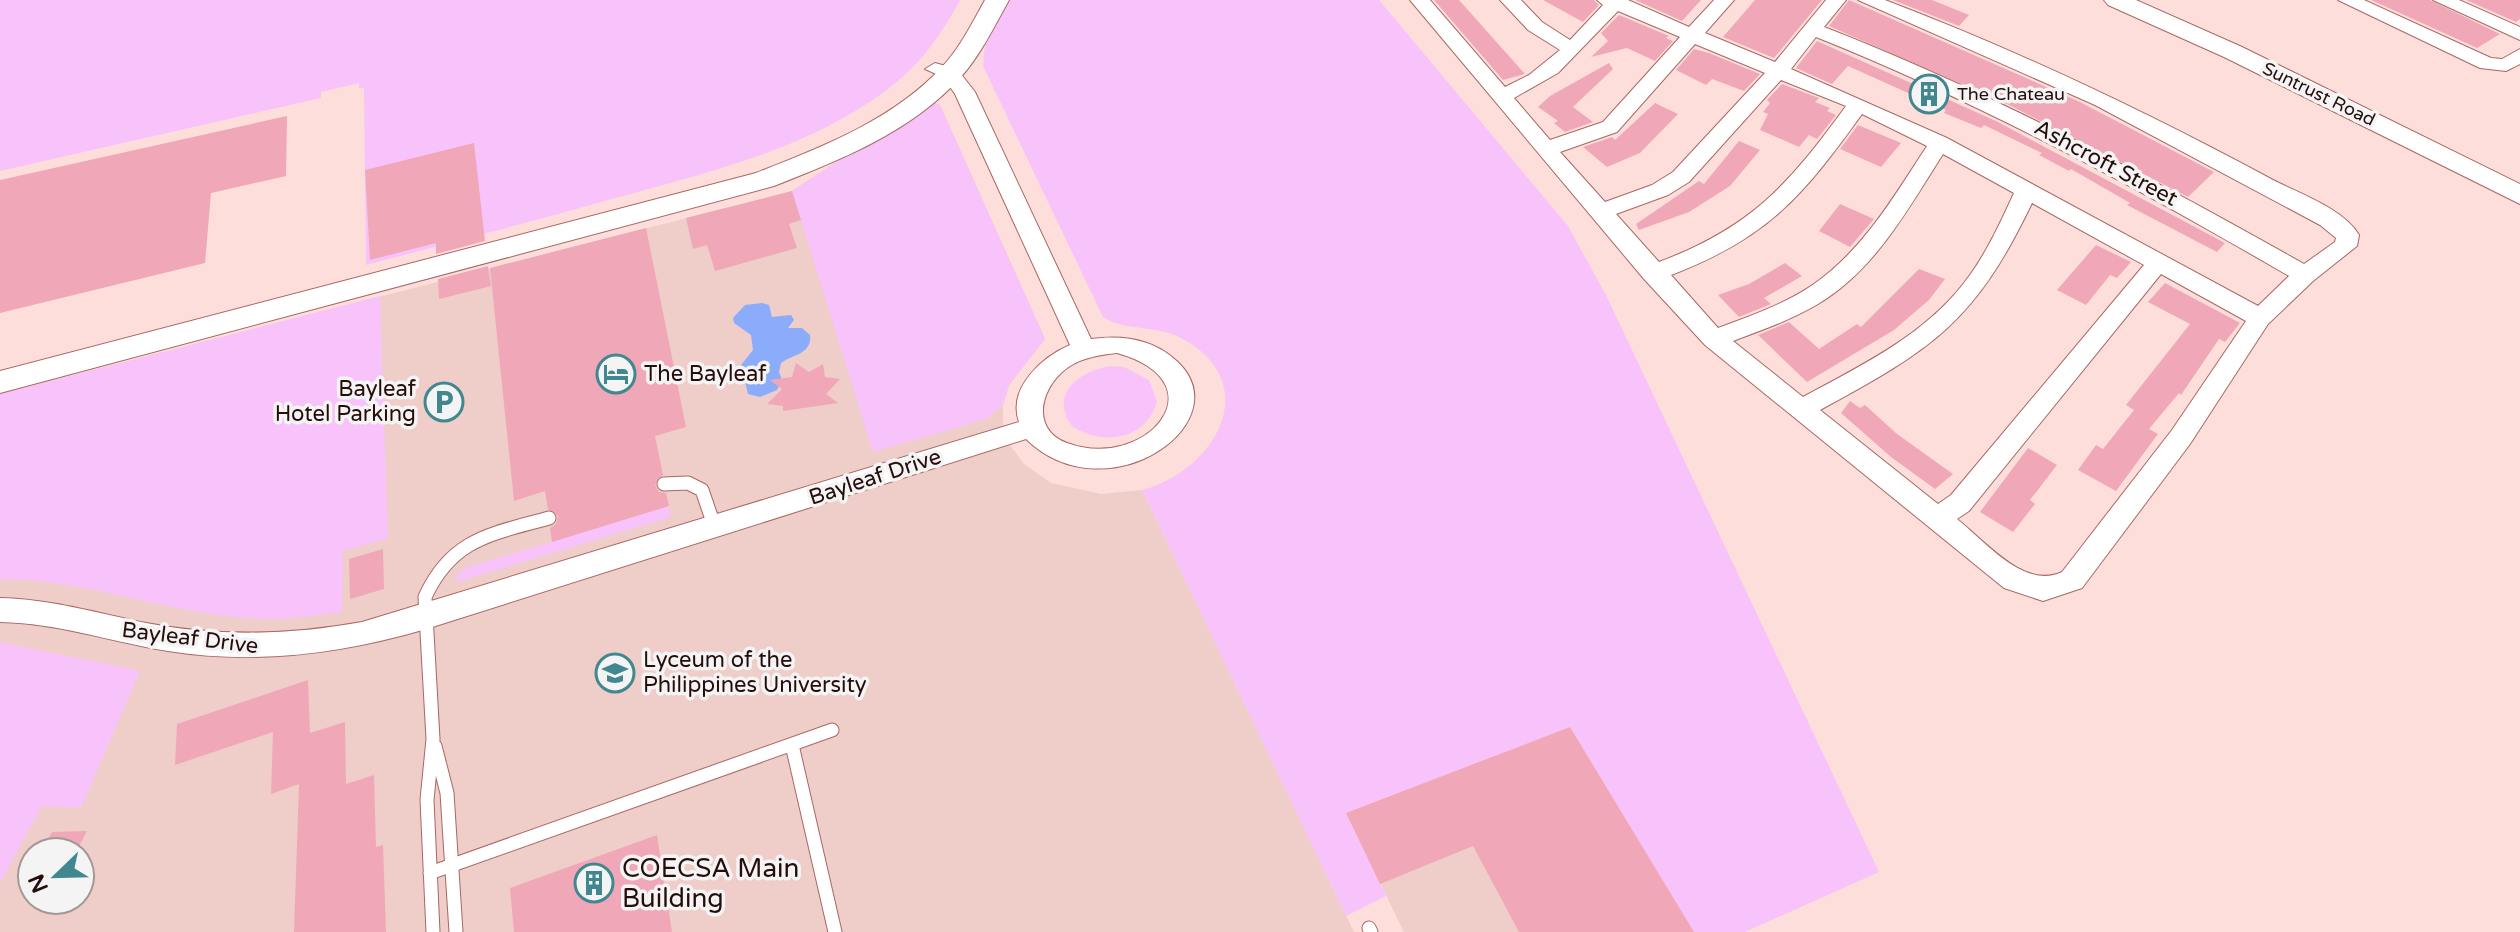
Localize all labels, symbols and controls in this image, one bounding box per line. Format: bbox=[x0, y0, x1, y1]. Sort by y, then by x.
street label: Suntrust Road bbox=[2259, 57, 2379, 131]
building icon: The Chateau bbox=[1908, 73, 1950, 115]
place label: The Chateau bbox=[1957, 83, 2065, 105]
street label: Ashcroft Street bbox=[2030, 114, 2182, 212]
hotel icon: The Bayleaf bbox=[595, 353, 637, 395]
place label: The Bayleaf bbox=[644, 361, 767, 387]
place label: Bayleaf Hotel Parking bbox=[275, 376, 417, 427]
parking icon: Bayleaf Hotel Parking bbox=[423, 381, 465, 423]
street label: Bayleaf Drive bbox=[806, 443, 944, 511]
street label: Bayleaf Drive bbox=[120, 617, 260, 659]
place label: Lyceum of the Philippines University bbox=[643, 647, 867, 698]
school or university icon: Lyceum of the Philippines University bbox=[594, 652, 636, 694]
north arrow bbox=[16, 836, 96, 916]
place label: COECSA Main Building bbox=[622, 853, 799, 914]
building icon: COECSA Main Building bbox=[573, 862, 615, 904]
text: N bbox=[23, 870, 54, 897]

